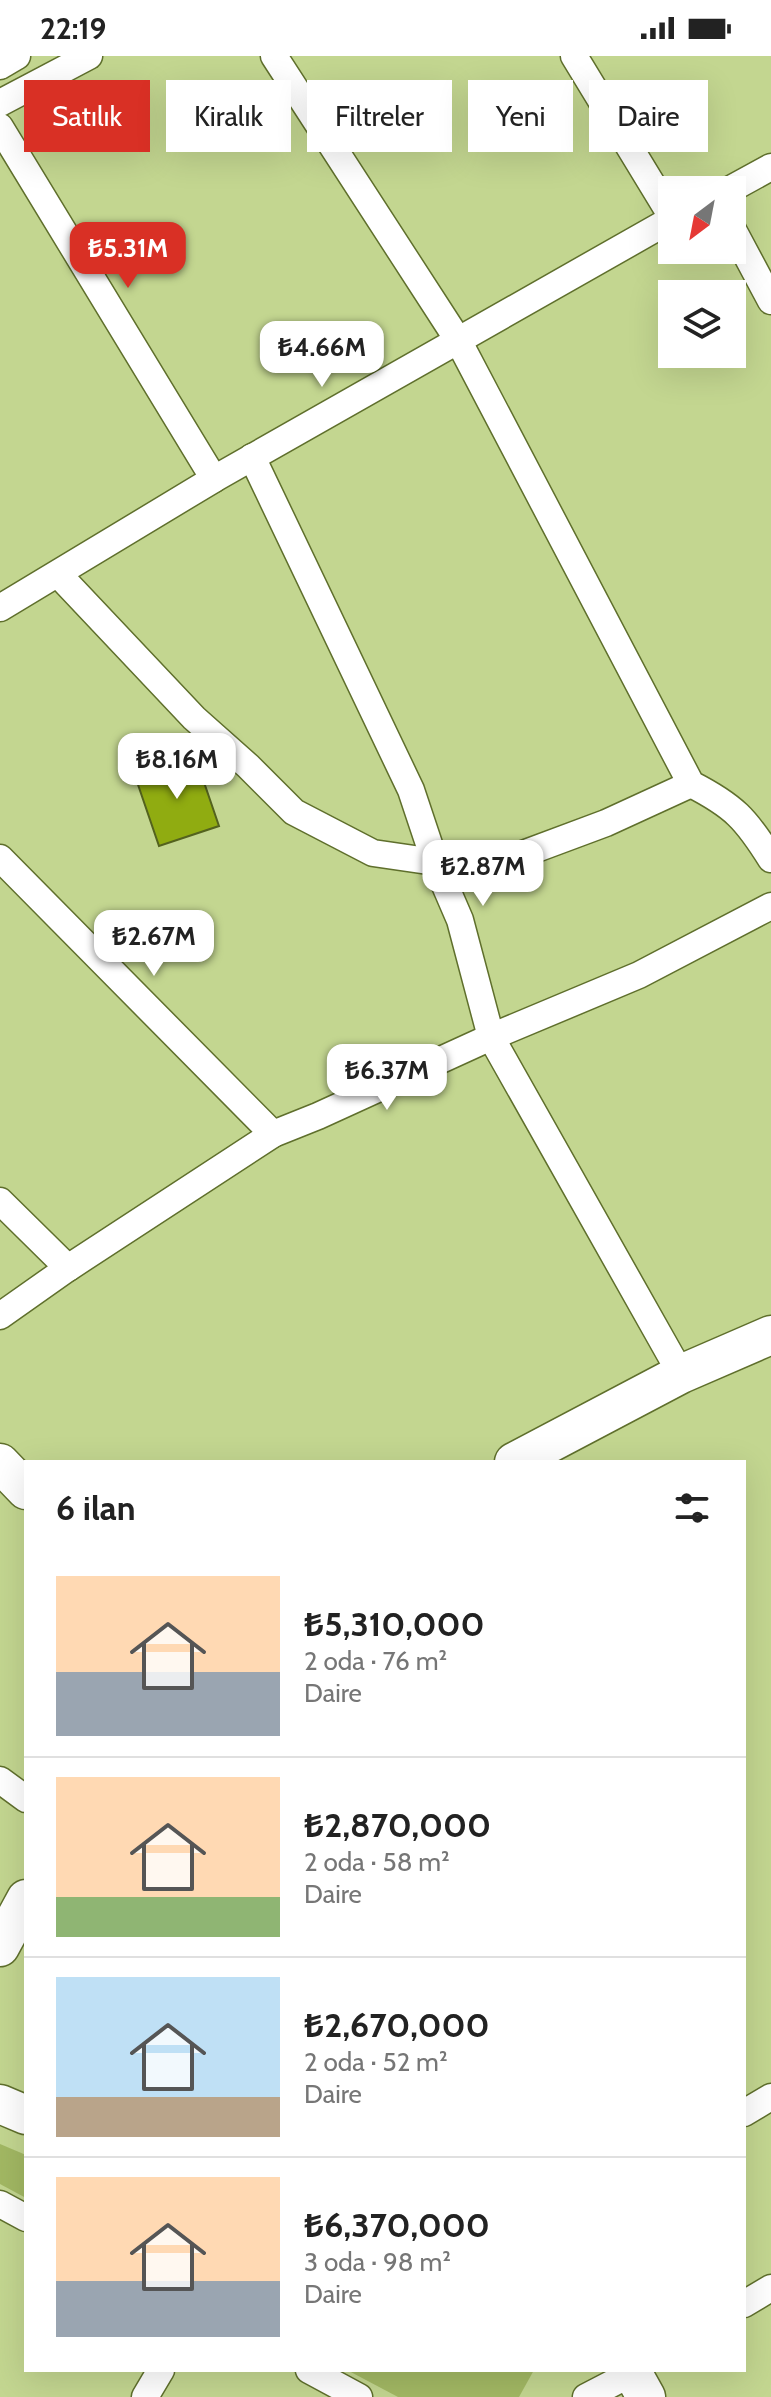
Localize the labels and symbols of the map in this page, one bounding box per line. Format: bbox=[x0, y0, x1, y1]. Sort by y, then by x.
north arrow bbox=[658, 176, 746, 264]
pin: ₺5.31M bbox=[63, 222, 193, 290]
pin: ₺4.66M bbox=[257, 321, 387, 389]
pin: ₺8.16M bbox=[112, 733, 242, 801]
pin: ₺2.87M bbox=[418, 840, 548, 908]
pin: ₺2.67M bbox=[89, 910, 219, 978]
pin: ₺6.37M bbox=[322, 1044, 452, 1112]

